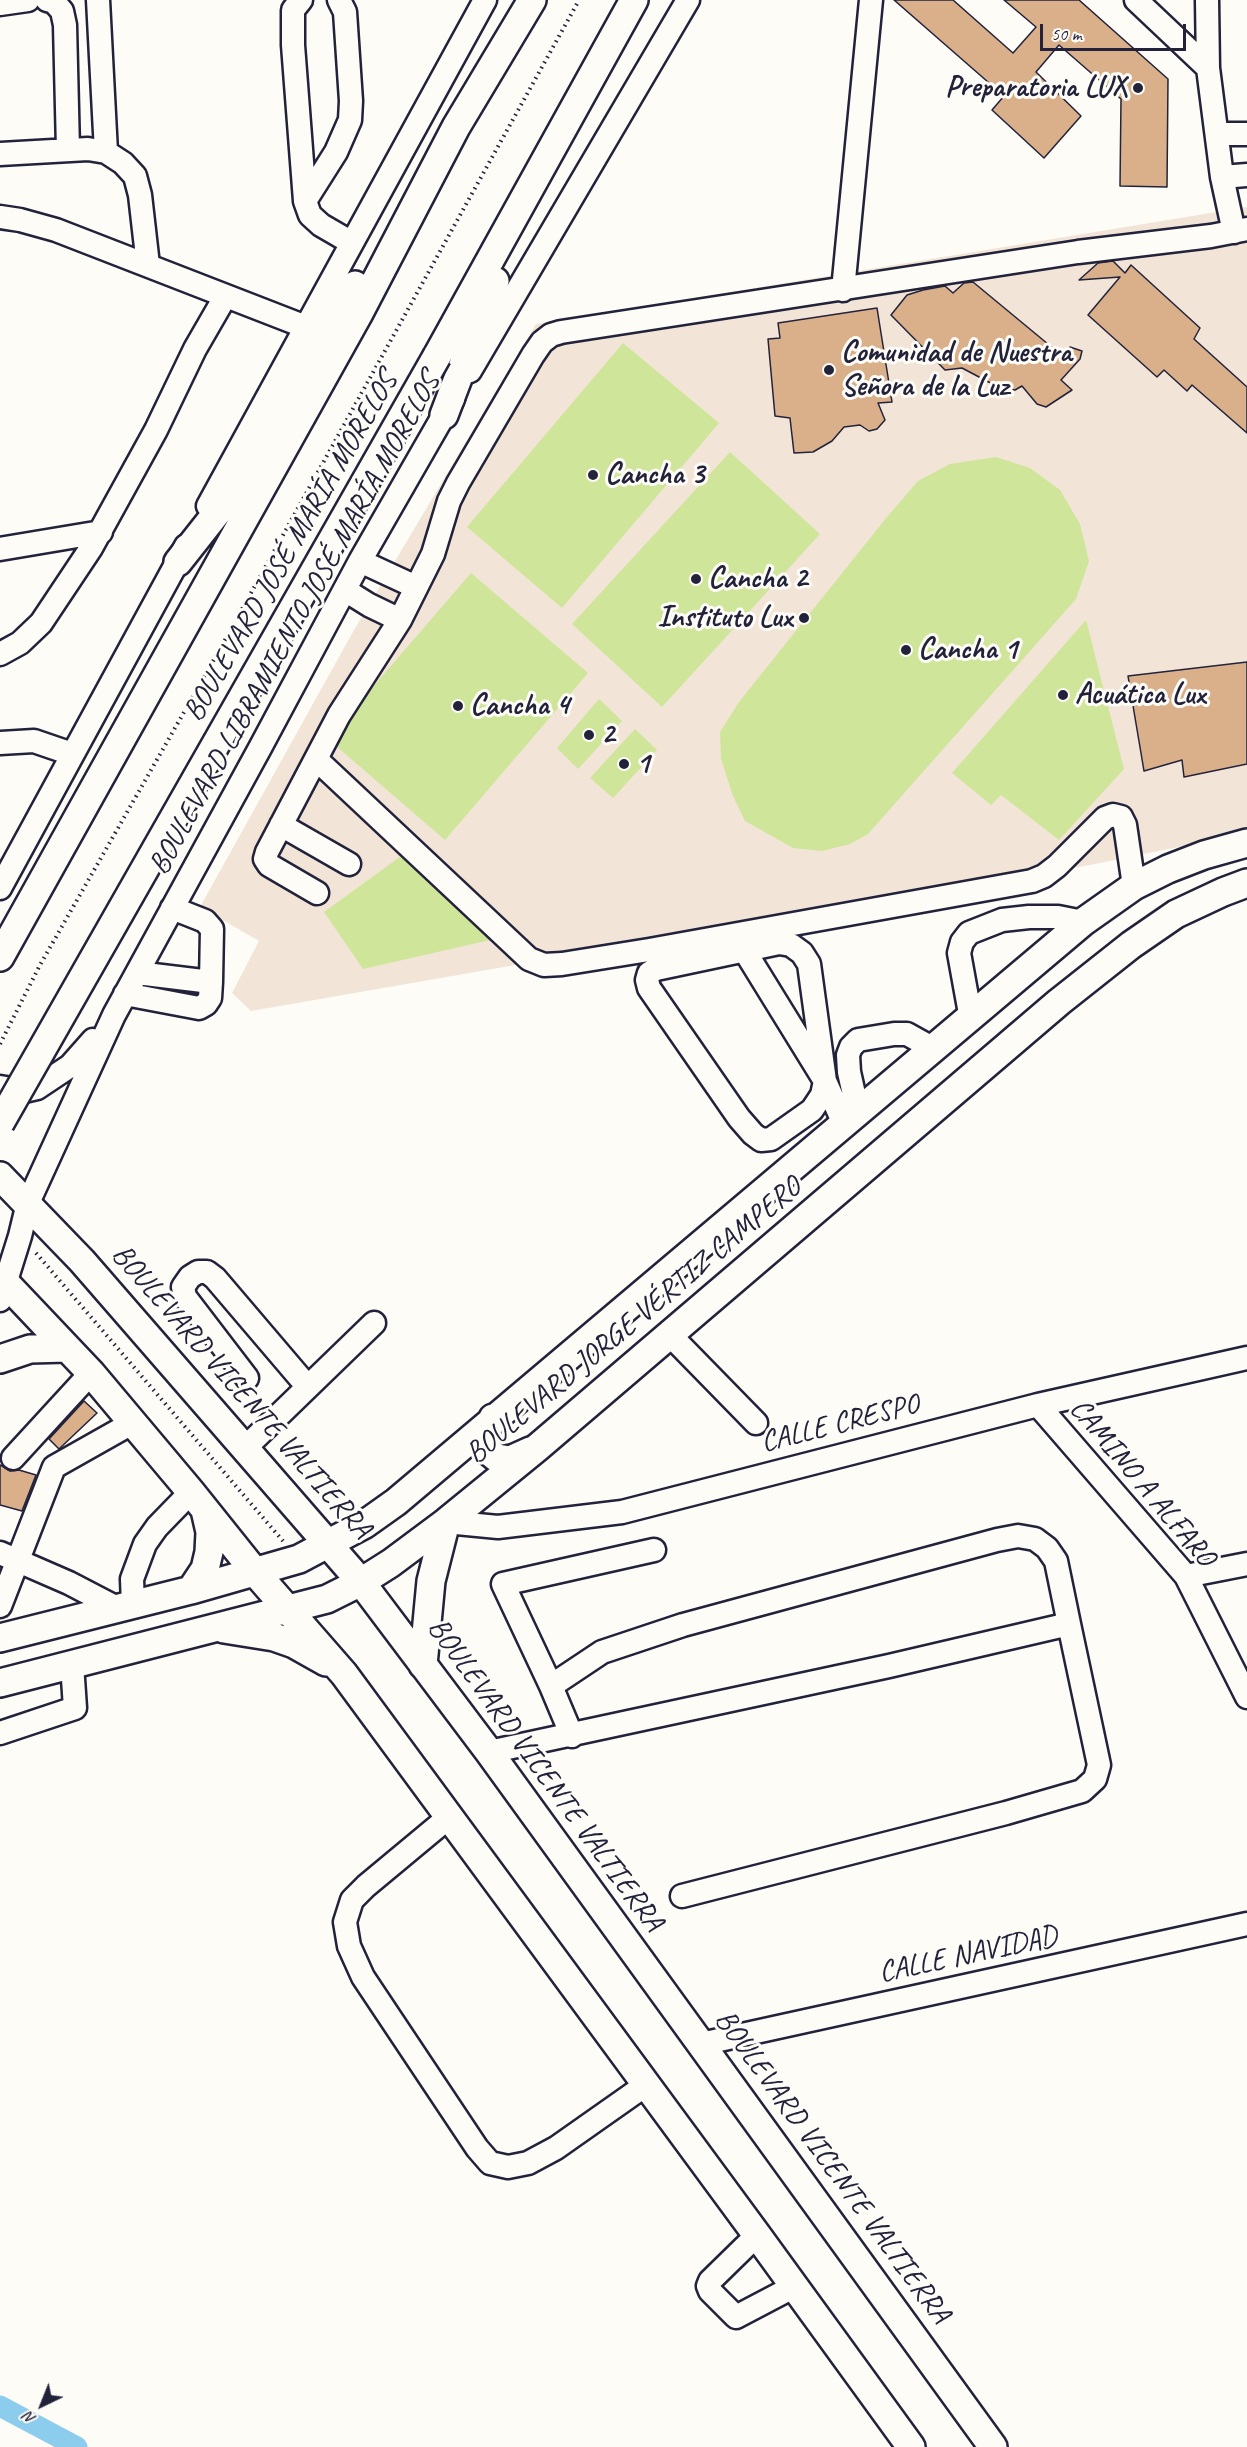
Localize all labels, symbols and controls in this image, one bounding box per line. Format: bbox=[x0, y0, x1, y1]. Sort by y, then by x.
scale bar bbox=[1043, 12, 1188, 50]
text: 50 m bbox=[1051, 23, 1082, 45]
place label: Preparatoria LUX bbox=[945, 70, 1126, 106]
marker: Preparatoria LUX bbox=[1131, 81, 1145, 95]
place label: Comunidad de Nuestra Señora de la Luz bbox=[841, 335, 1072, 406]
marker: Comunidad de Nuestra Señora de la Luz bbox=[822, 363, 836, 377]
street label: BOULEVARD JOSÉ MARÍA MORELOS bbox=[176, 366, 406, 728]
street label: BOULEVARD LIBRAMIENTO JOSÉ MARÍA MORELOS bbox=[142, 367, 448, 881]
place label: Cancha 3 bbox=[605, 457, 704, 493]
marker: Cancha 3 bbox=[586, 468, 600, 482]
place label: Cancha 2 bbox=[708, 561, 807, 597]
marker: Cancha 2 bbox=[689, 572, 703, 586]
place label: Instituto Lux bbox=[658, 600, 792, 636]
marker: Instituto Lux bbox=[797, 611, 811, 625]
place label: Cancha 1 bbox=[918, 632, 1017, 668]
marker: Cancha 1 bbox=[899, 643, 913, 657]
place label: Acuática Lux bbox=[1075, 677, 1205, 713]
place label: Cancha 4 bbox=[470, 688, 569, 724]
marker: Acuática Lux bbox=[1056, 688, 1070, 702]
marker: Cancha 4 bbox=[451, 699, 465, 713]
place label: 2 bbox=[601, 717, 614, 753]
marker: 2 bbox=[582, 728, 596, 742]
place label: 1 bbox=[636, 746, 649, 782]
marker: 1 bbox=[617, 757, 631, 771]
street label: BOULEVARD JORGE VÉRTIZ CAMPERO bbox=[459, 1170, 809, 1472]
street label: BOULEVARD VICENTE VALTIERRA bbox=[103, 1237, 379, 1547]
street label: CALLE CRESPO bbox=[757, 1387, 923, 1461]
street label: CAMINO A ALFARO bbox=[1061, 1392, 1223, 1574]
street label: BOULEVARD VICENTE VALTIERRA bbox=[419, 1611, 671, 1939]
street label: CALLE NAVIDAD bbox=[876, 1919, 1060, 1991]
street label: BOULEVARD VICENTE VALTIERRA bbox=[706, 2003, 958, 2331]
north arrow bbox=[12, 2375, 72, 2435]
text: N bbox=[19, 2407, 40, 2429]

